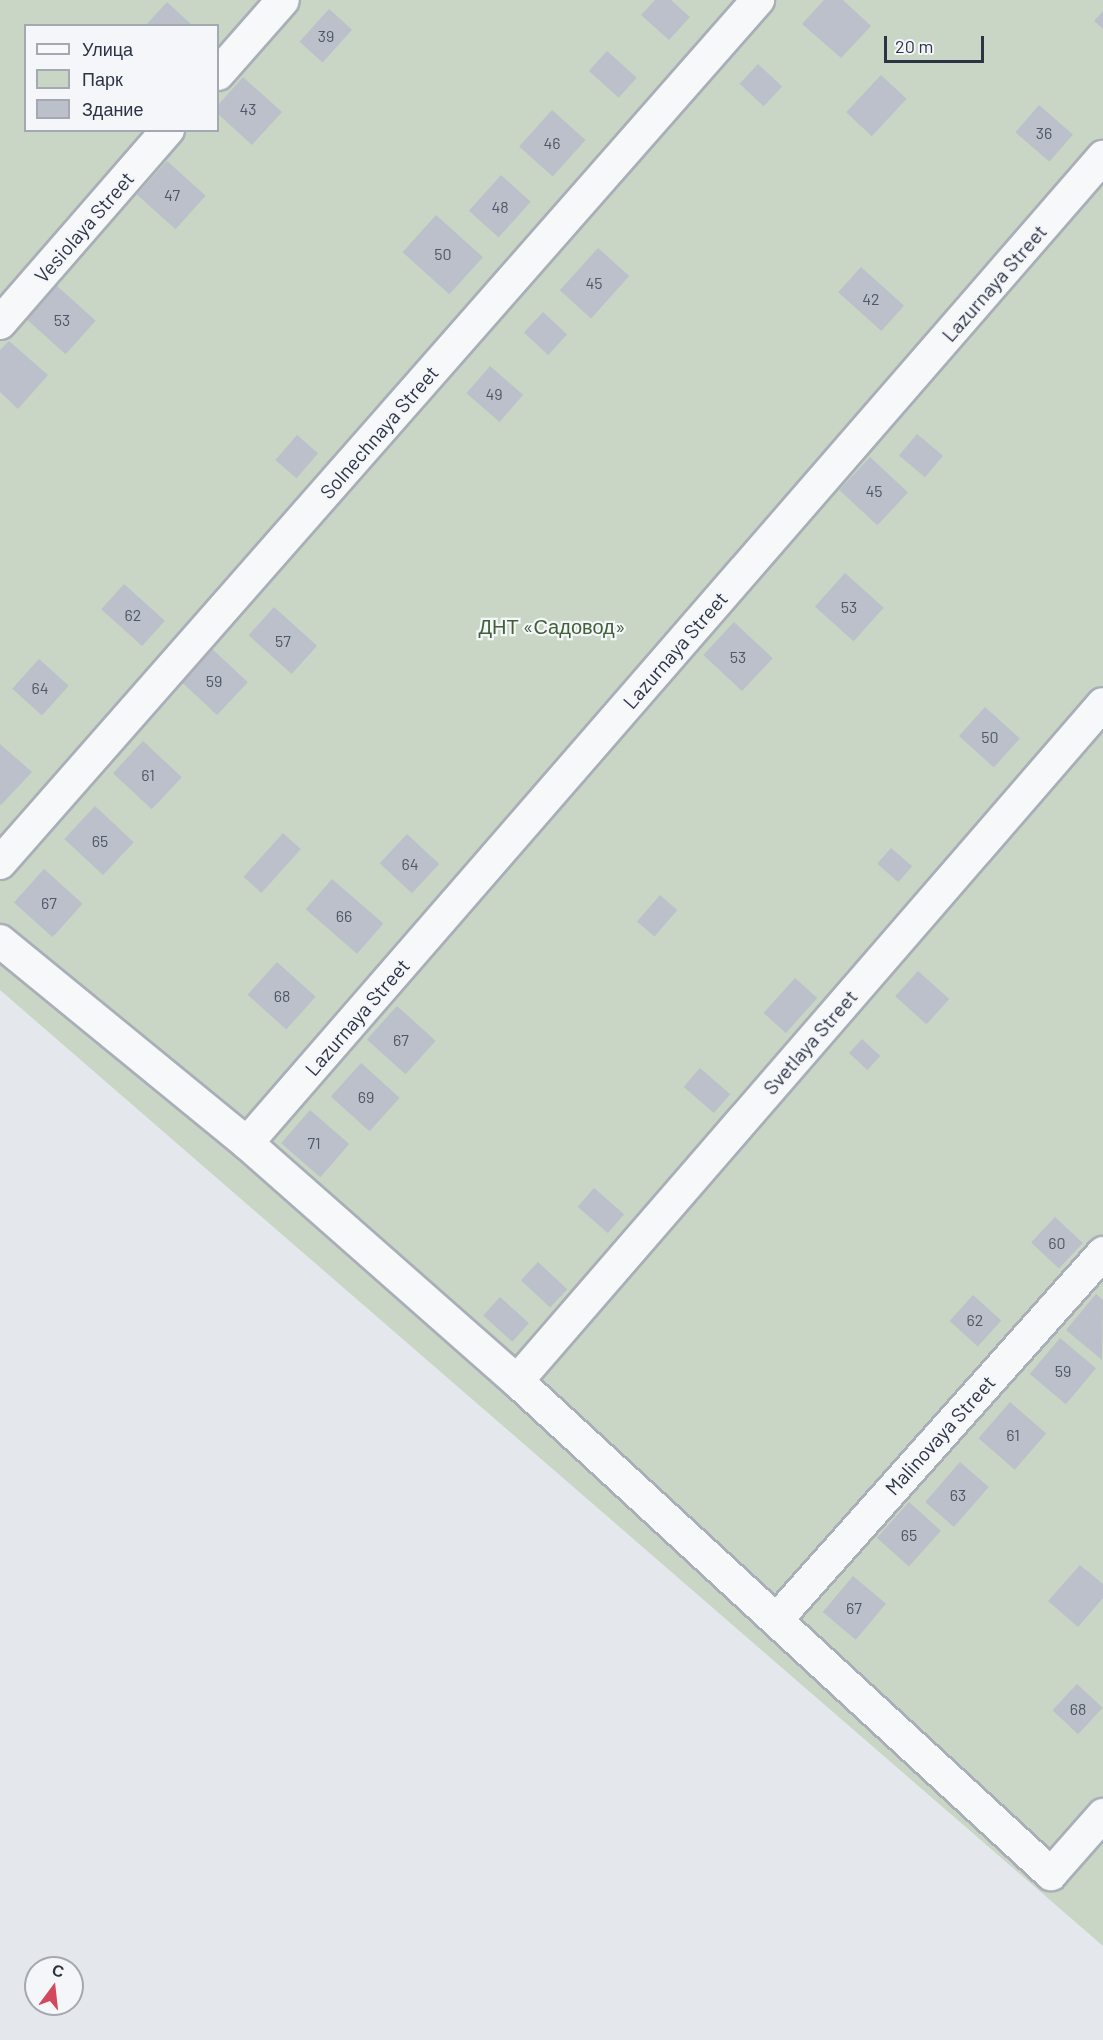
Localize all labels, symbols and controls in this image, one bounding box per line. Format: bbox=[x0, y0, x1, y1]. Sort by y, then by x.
legend bbox=[24, 24, 219, 132]
scale bar bbox=[887, 24, 988, 62]
house number: 39 bbox=[318, 26, 334, 46]
text: 20 m bbox=[895, 35, 933, 57]
text: Улица bbox=[82, 38, 133, 60]
text: Парк bbox=[82, 68, 123, 90]
text: Здание bbox=[82, 98, 143, 120]
house number: 43 bbox=[239, 99, 257, 119]
house number: 36 bbox=[1036, 123, 1052, 143]
house number: 46 bbox=[543, 133, 561, 153]
street label: Vesiolaya Street bbox=[29, 167, 139, 287]
house number: 47 bbox=[164, 185, 180, 205]
house number: 48 bbox=[491, 197, 509, 217]
street label: Lazurnaya Street bbox=[937, 220, 1051, 346]
house number: 50 bbox=[434, 244, 452, 264]
house number: 45 bbox=[585, 273, 603, 293]
house number: 42 bbox=[862, 289, 880, 309]
house number: 53 bbox=[54, 310, 70, 330]
street label: Solnechnaya Street bbox=[315, 361, 443, 503]
house number: 49 bbox=[485, 384, 503, 404]
house number: 45 bbox=[865, 481, 883, 501]
street label: Lazurnaya Street bbox=[618, 587, 732, 713]
house number: 53 bbox=[841, 597, 857, 617]
house number: 62 bbox=[125, 605, 141, 625]
park label: ДНТ «Садовод» bbox=[478, 614, 626, 638]
house number: 57 bbox=[275, 631, 291, 651]
house number: 53 bbox=[730, 647, 746, 667]
house number: 59 bbox=[206, 671, 222, 691]
house number: 64 bbox=[31, 678, 49, 698]
house number: 50 bbox=[981, 727, 999, 747]
house number: 61 bbox=[141, 765, 155, 785]
house number: 65 bbox=[92, 831, 108, 851]
house number: 64 bbox=[401, 854, 419, 874]
house number: 67 bbox=[41, 893, 57, 913]
house number: 66 bbox=[336, 906, 352, 926]
street label: Lazurnaya Street bbox=[300, 954, 414, 1080]
street label: Svetlaya Street bbox=[758, 985, 862, 1099]
house number: 68 bbox=[274, 986, 290, 1006]
house number: 67 bbox=[393, 1030, 409, 1050]
house number: 69 bbox=[358, 1087, 374, 1107]
house number: 71 bbox=[307, 1133, 321, 1153]
house number: 60 bbox=[1048, 1233, 1066, 1253]
house number: 62 bbox=[967, 1310, 983, 1330]
house number: 59 bbox=[1055, 1361, 1071, 1381]
street label: Malinovaya Street bbox=[880, 1370, 1000, 1500]
house number: 61 bbox=[1006, 1425, 1020, 1445]
house number: 63 bbox=[950, 1485, 966, 1505]
house number: 65 bbox=[901, 1525, 917, 1545]
house number: 67 bbox=[846, 1598, 862, 1618]
house number: 68 bbox=[1070, 1699, 1086, 1719]
north arrow bbox=[24, 1956, 84, 2016]
text: С bbox=[50, 1959, 66, 1981]

